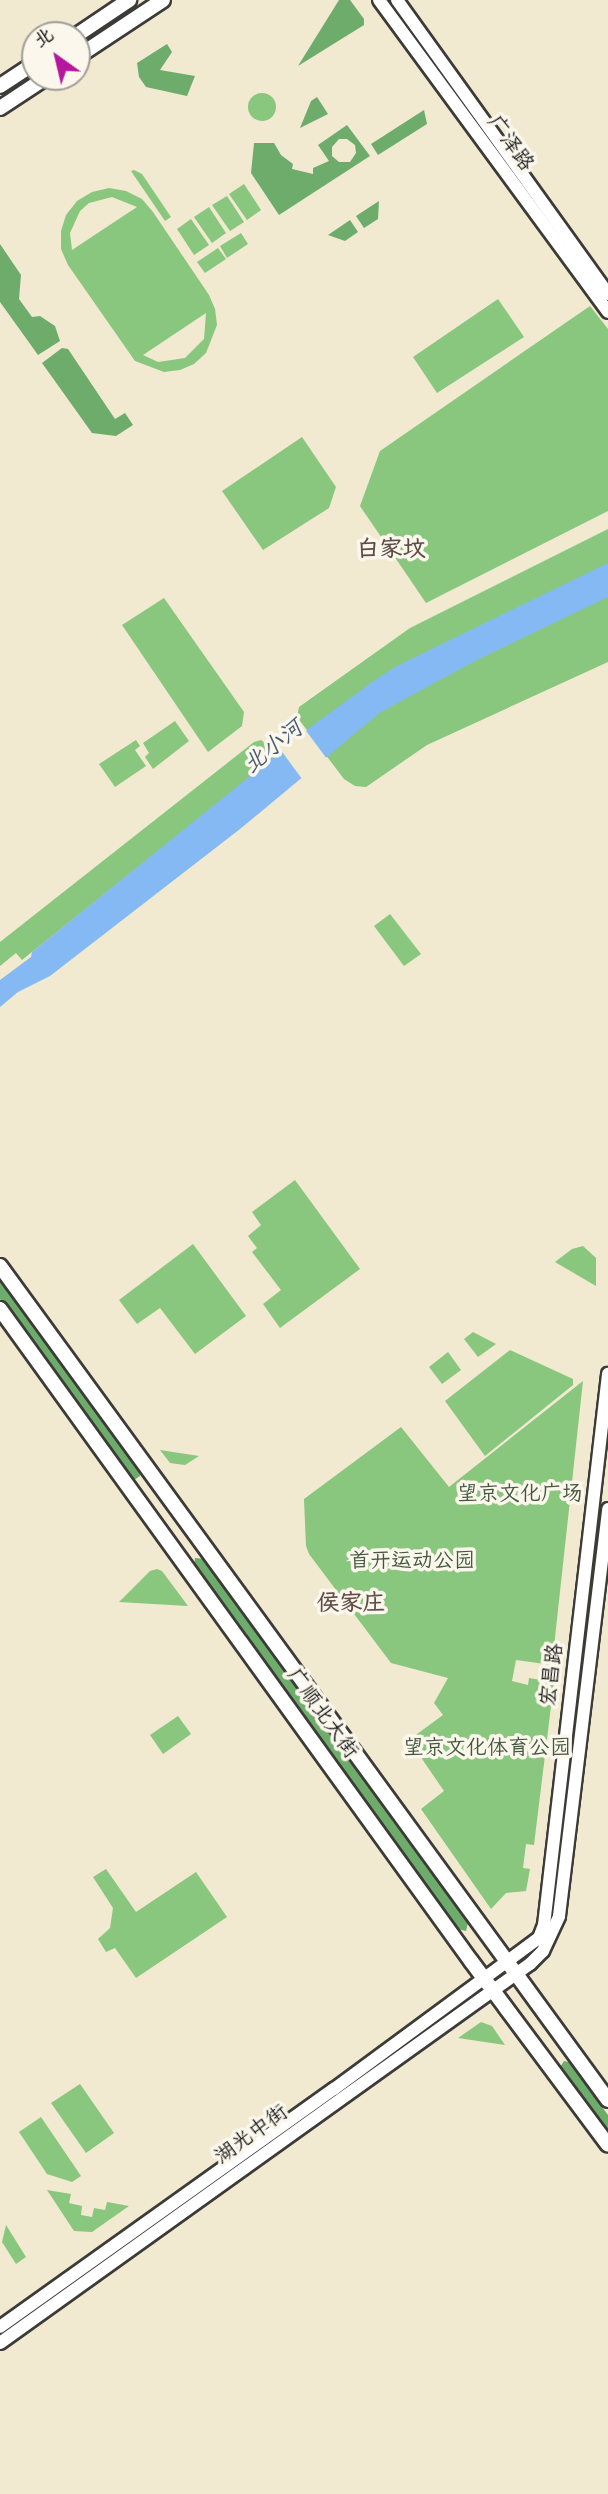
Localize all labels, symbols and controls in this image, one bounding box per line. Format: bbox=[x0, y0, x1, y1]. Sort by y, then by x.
north arrow bbox=[21, 21, 91, 91]
text: 北 bbox=[31, 25, 59, 55]
street label: 广泽路 bbox=[479, 112, 537, 178]
district label: 白家坟 bbox=[357, 538, 425, 566]
water label: 北小河 bbox=[240, 717, 310, 781]
park label: 望京文化广场 bbox=[457, 1484, 583, 1510]
park label: 首开运动公园 bbox=[349, 1551, 475, 1577]
district label: 侯家庄 bbox=[317, 1592, 385, 1620]
street label: 宏昌路 bbox=[539, 1642, 571, 1708]
street label: 广顺北大街 bbox=[279, 1665, 361, 1765]
park label: 望京文化体育公园 bbox=[403, 1738, 571, 1764]
street label: 湖光中街 bbox=[212, 2102, 294, 2172]

